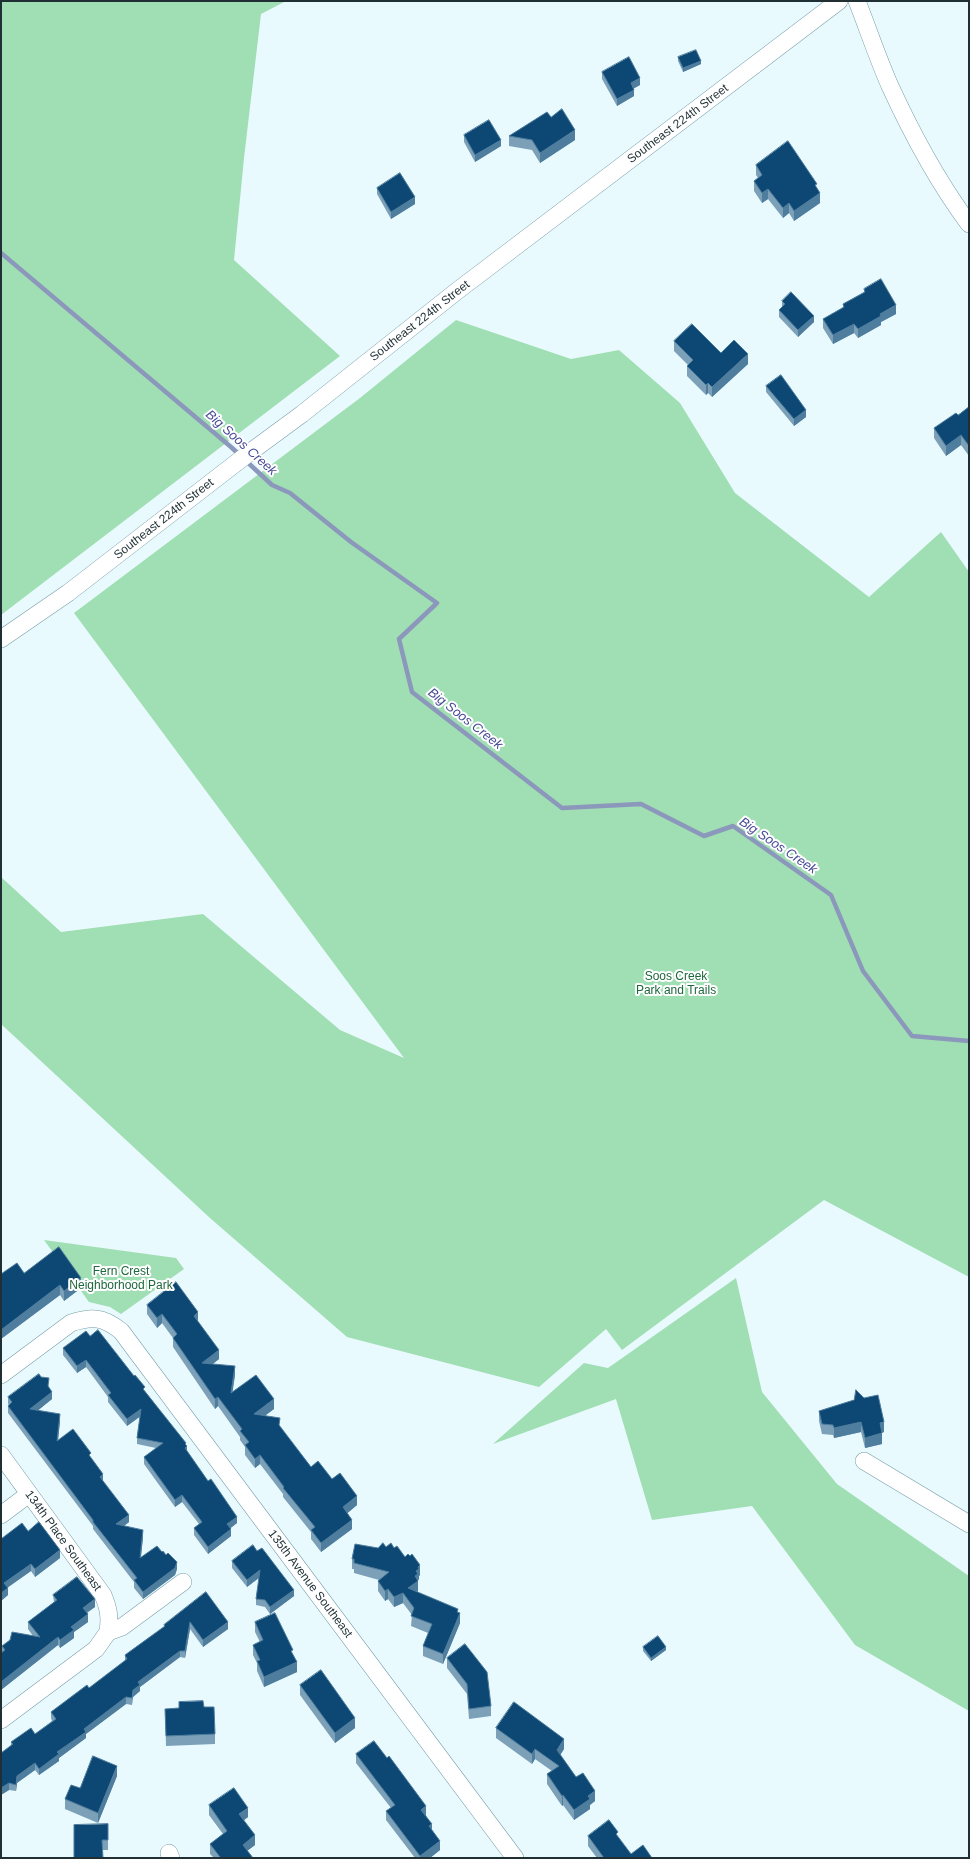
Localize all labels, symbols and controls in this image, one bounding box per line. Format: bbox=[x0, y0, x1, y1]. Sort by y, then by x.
street label: Southeast 224th Street bbox=[625, 81, 731, 167]
street label: Southeast 224th Street bbox=[367, 278, 473, 364]
water label: Big Soos Creek bbox=[202, 407, 280, 479]
street label: Southeast 224th Street bbox=[111, 476, 217, 562]
water label: Big Soos Creek bbox=[425, 685, 505, 753]
water label: Big Soos Creek bbox=[736, 814, 820, 878]
park label: Soos Creek Park and Trails bbox=[636, 970, 716, 998]
park label: Fern Crest Neighborhood Park bbox=[69, 1265, 173, 1293]
street label: 134th Place Southeast bbox=[22, 1488, 104, 1594]
street label: 135th Avenue Southeast bbox=[265, 1527, 355, 1641]

